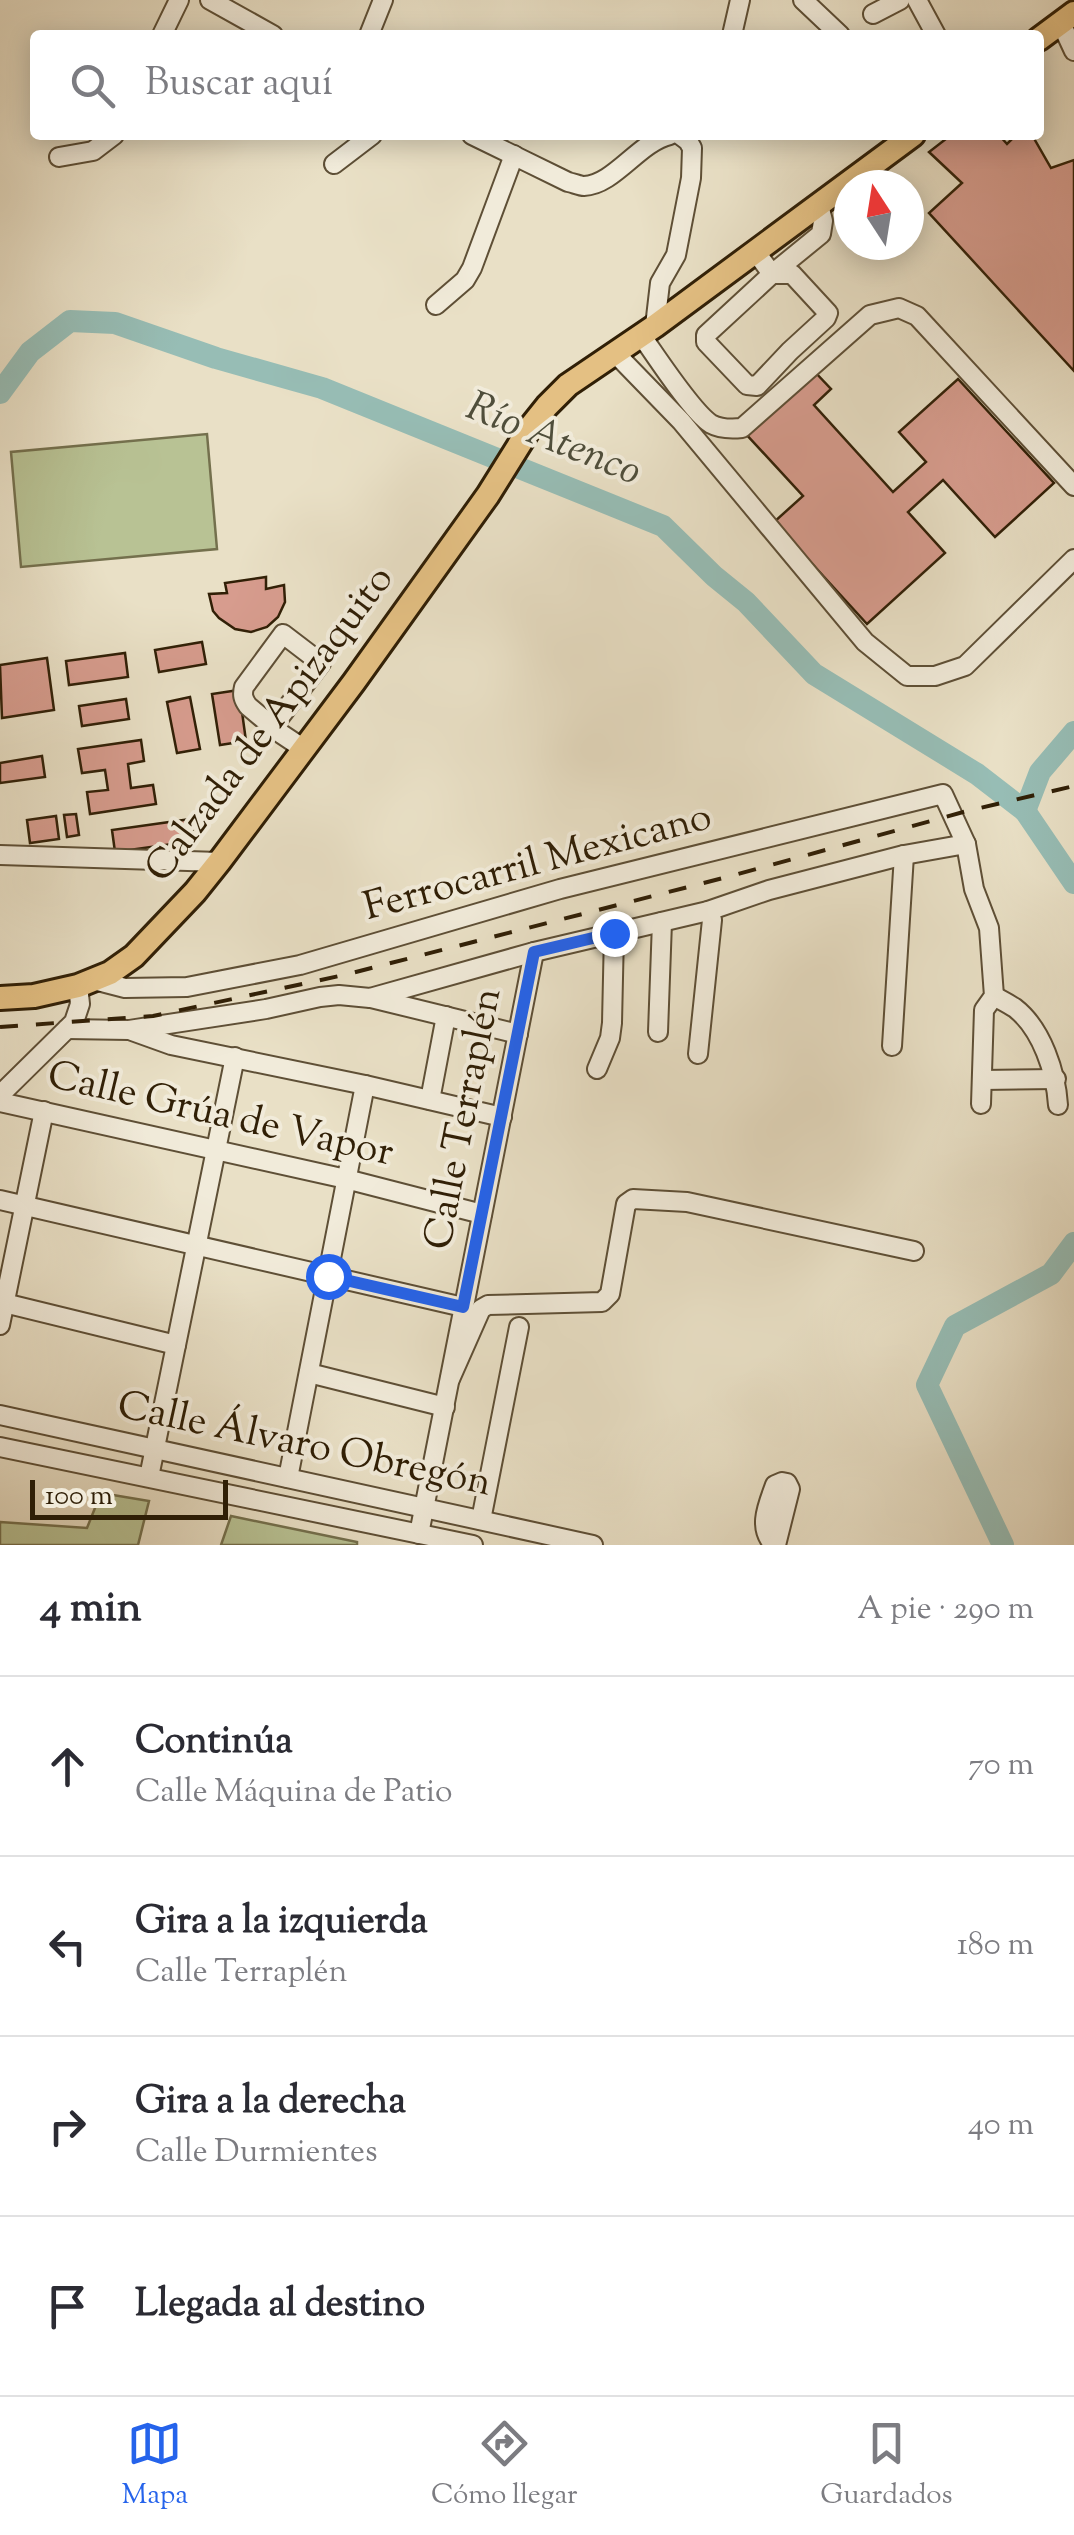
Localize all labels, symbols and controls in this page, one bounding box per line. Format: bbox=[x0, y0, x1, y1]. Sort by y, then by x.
search box bbox=[30, 30, 1044, 140]
icon: search bbox=[65, 58, 120, 113]
text: Buscar aquí bbox=[145, 58, 333, 112]
north arrow bbox=[834, 170, 924, 260]
water label: Río Atenco bbox=[456, 379, 650, 503]
street label: Calzada de Apizaquito bbox=[133, 555, 409, 895]
street label: Ferrocarril Mexicano bbox=[358, 790, 718, 938]
route end bbox=[592, 911, 638, 957]
street label: Calle Terraplén bbox=[412, 983, 518, 1255]
street label: Calle Grúa de Vapor bbox=[41, 1048, 399, 1184]
route start bbox=[306, 1254, 352, 1300]
street label: Calle Álvaro Obregón bbox=[112, 1379, 496, 1513]
scale bar bbox=[30, 1475, 228, 1520]
text: 100 m bbox=[45, 1477, 113, 1517]
text: 4 min bbox=[40, 1580, 142, 1640]
text: A pie · 290 m bbox=[857, 1587, 1034, 1633]
text: Continúa bbox=[135, 1716, 293, 1770]
icon: ahead bbox=[40, 1739, 95, 1794]
text: 70 m bbox=[968, 1743, 1034, 1789]
text: Calle Máquina de Patio bbox=[135, 1770, 453, 1816]
text: Gira a la izquierda bbox=[135, 1896, 428, 1950]
icon: left bbox=[40, 1919, 95, 1974]
text: 180 m bbox=[957, 1923, 1034, 1969]
text: Calle Terraplén bbox=[135, 1950, 347, 1996]
text: Gira a la derecha bbox=[135, 2076, 406, 2130]
icon: right bbox=[40, 2099, 95, 2154]
text: 40 m bbox=[968, 2103, 1034, 2149]
text: Calle Durmientes bbox=[135, 2130, 377, 2176]
icon: arrive bbox=[40, 2279, 95, 2334]
text: Llegada al destino bbox=[135, 2279, 425, 2333]
tab: Mapa bbox=[121, 2416, 188, 2516]
tab: Cómo llegar bbox=[431, 2416, 577, 2516]
tab: Guardados bbox=[820, 2416, 953, 2516]

